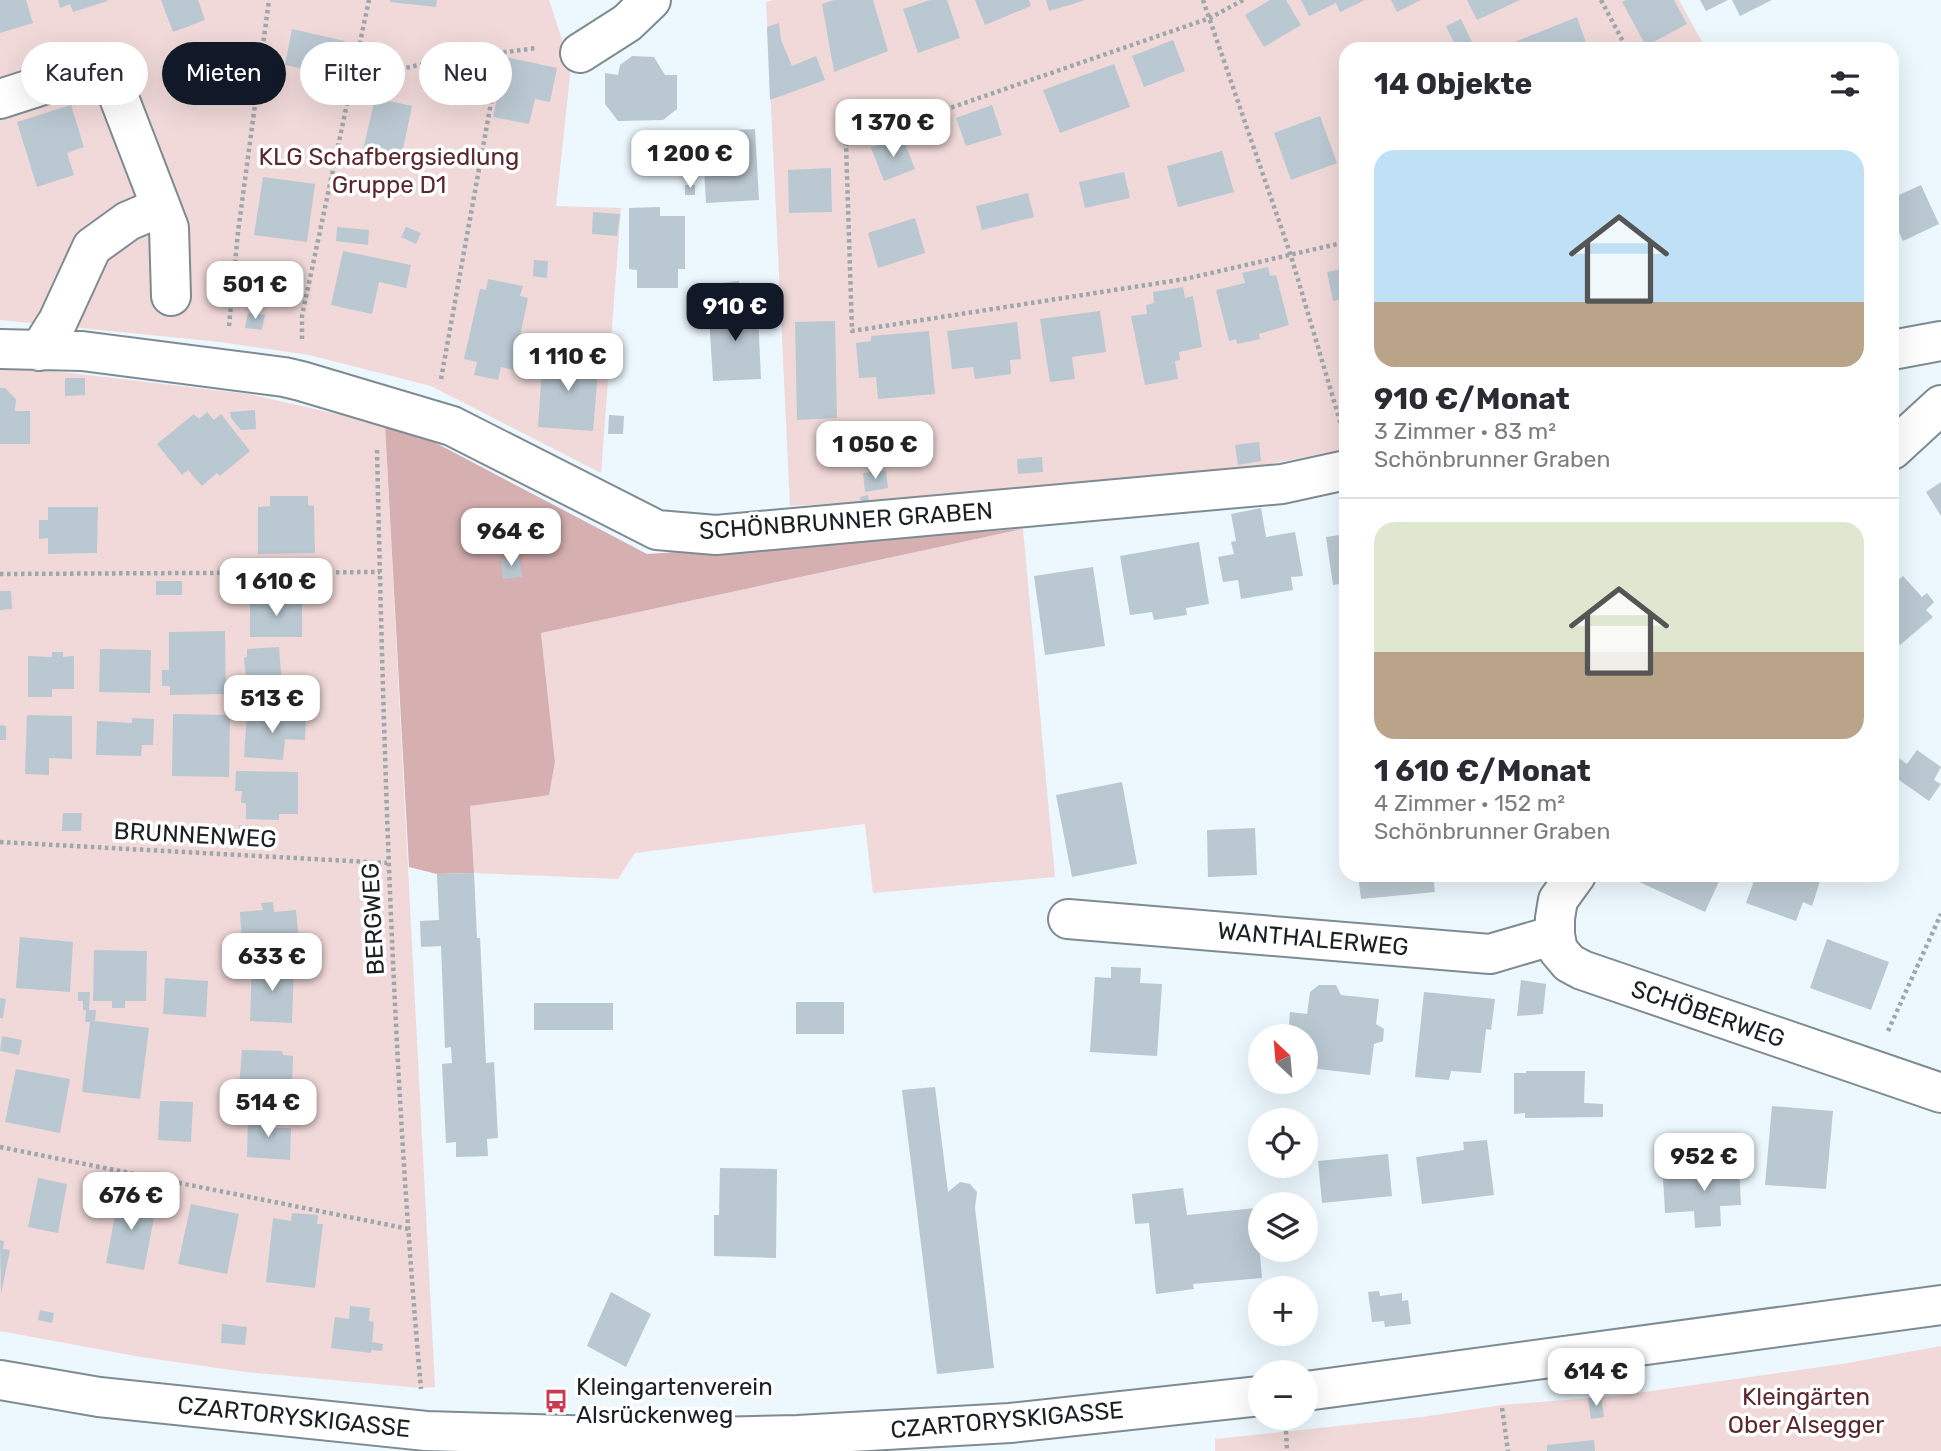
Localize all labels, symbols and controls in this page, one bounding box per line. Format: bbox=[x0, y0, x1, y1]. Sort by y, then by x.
chip: Kaufen bbox=[21, 42, 148, 105]
chip: Mieten bbox=[162, 42, 286, 105]
chip: Filter bbox=[300, 42, 405, 105]
chip: Neu bbox=[419, 42, 512, 105]
icon: filters bbox=[1826, 65, 1864, 103]
text: 14 Objekte bbox=[1374, 66, 1532, 102]
pin: 1 370 € bbox=[828, 100, 958, 159]
text: 1 370 € bbox=[851, 108, 935, 136]
pin: 1 200 € bbox=[625, 130, 755, 190]
text: 1 200 € bbox=[647, 139, 733, 167]
park label: KLG Schafbergsiedlung Gruppe D1 bbox=[259, 143, 519, 199]
icon: home bbox=[1556, 196, 1682, 322]
pin: 501 € bbox=[206, 262, 304, 321]
text: 501 € bbox=[223, 270, 287, 298]
pin: 910 € bbox=[686, 284, 784, 343]
text: 910 € bbox=[703, 292, 767, 320]
pin: 1 110 € bbox=[503, 334, 633, 393]
text: 1 110 € bbox=[529, 342, 607, 370]
text: 910 €/Monat bbox=[1374, 381, 1570, 417]
text: 3 Zimmer · 83 m² bbox=[1374, 417, 1556, 445]
pin: 1 050 € bbox=[810, 421, 940, 481]
text: 1 050 € bbox=[832, 430, 918, 458]
text: Schönbrunner Graben bbox=[1374, 445, 1610, 473]
street label: SCHÖNBRUNNER GRABEN bbox=[698, 497, 994, 545]
pin: 964 € bbox=[462, 508, 560, 568]
text: 964 € bbox=[477, 517, 545, 545]
pin: 1 610 € bbox=[211, 558, 341, 618]
text: 1 610 € bbox=[236, 567, 316, 595]
icon: home bbox=[1556, 568, 1682, 694]
pin: 513 € bbox=[223, 676, 321, 735]
text: 513 € bbox=[240, 684, 304, 712]
text: 1 610 €/Monat bbox=[1374, 753, 1591, 789]
text: 4 Zimmer · 152 m² bbox=[1374, 789, 1565, 817]
street label: BRUNNENWEG bbox=[113, 817, 277, 853]
text: Schönbrunner Graben bbox=[1374, 817, 1610, 845]
street label: BERGWEG bbox=[356, 862, 390, 976]
street label: WANTHALERWEG bbox=[1216, 917, 1410, 961]
pin: 633 € bbox=[223, 934, 321, 993]
text: 633 € bbox=[238, 942, 306, 970]
street label: SCHÖBERWEG bbox=[1628, 975, 1788, 1053]
north arrow bbox=[1248, 1024, 1318, 1094]
map controls bbox=[1248, 1024, 1318, 1430]
pin: 514 € bbox=[219, 1080, 317, 1139]
text: 514 € bbox=[236, 1088, 300, 1116]
button: locate bbox=[1248, 1108, 1318, 1178]
pin: 952 € bbox=[1655, 1134, 1753, 1193]
text: 952 € bbox=[1670, 1142, 1738, 1170]
pin: 676 € bbox=[82, 1172, 180, 1232]
text: 676 € bbox=[99, 1181, 163, 1209]
button: layers bbox=[1248, 1192, 1318, 1262]
button: + bbox=[1248, 1276, 1318, 1346]
pin: 614 € bbox=[1547, 1348, 1645, 1408]
text: 614 € bbox=[1564, 1357, 1628, 1385]
button: − bbox=[1248, 1360, 1318, 1430]
place label: Kleingartenverein Alsrückenweg bbox=[576, 1373, 773, 1429]
park label: Kleingärten Ober Alsegger bbox=[1728, 1383, 1884, 1439]
bus stop icon: Kleingartenverein Alsrückenweg bbox=[542, 1387, 570, 1415]
street label: CZARTORYSKIGASSE bbox=[176, 1391, 412, 1443]
street label: CZARTORYSKIGASSE bbox=[889, 1396, 1125, 1444]

